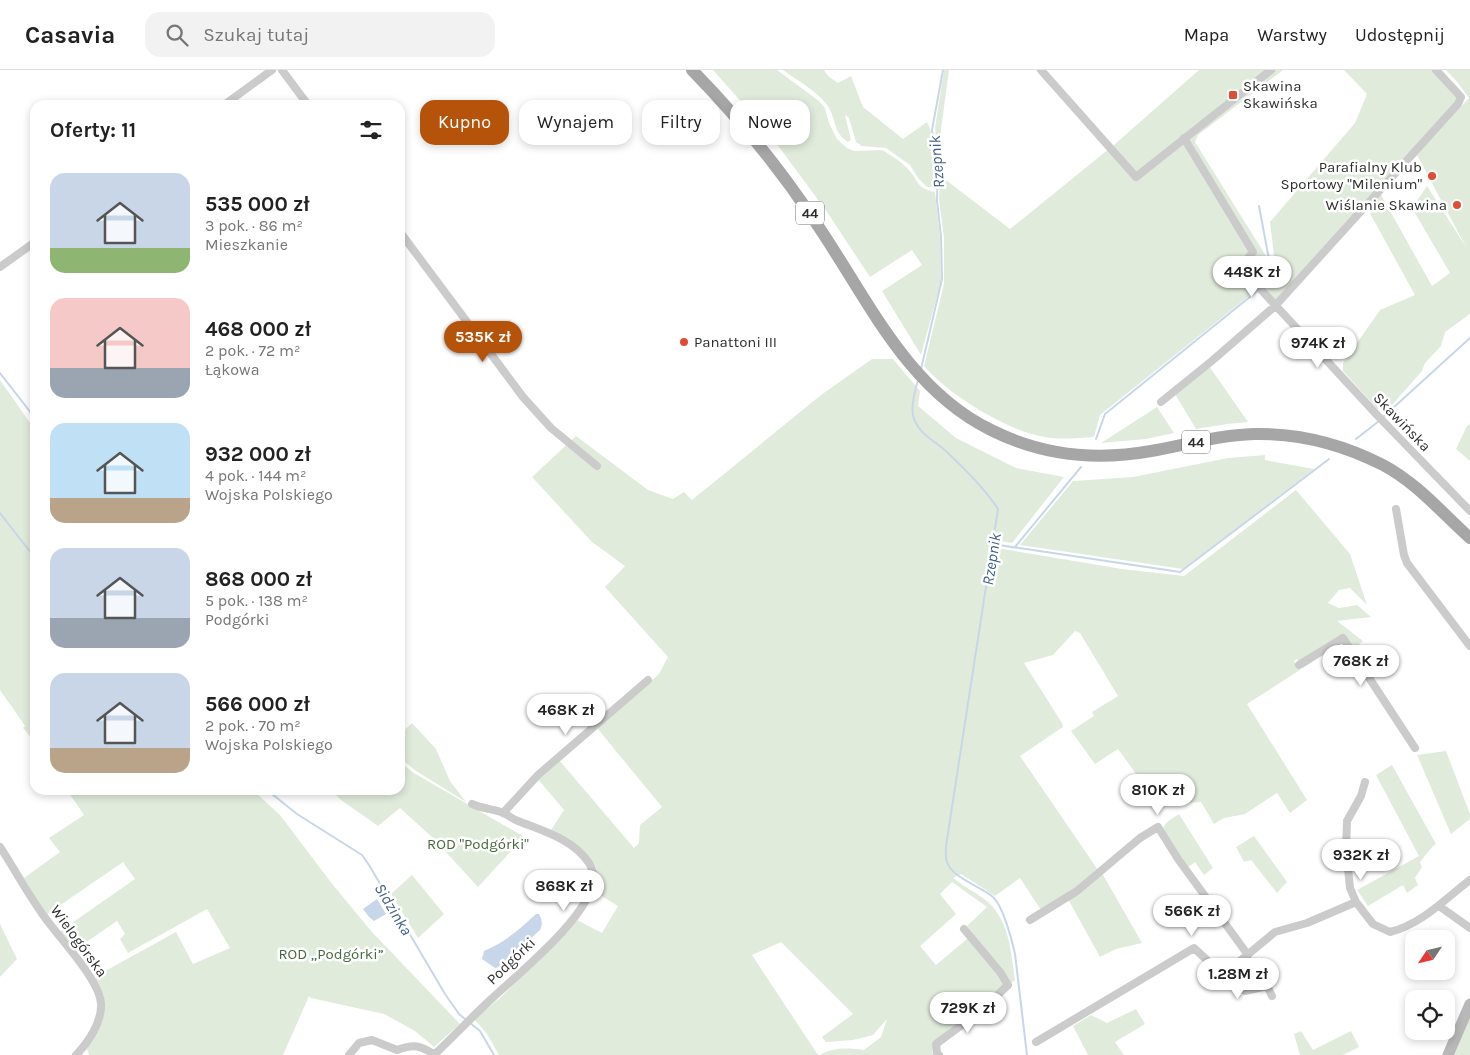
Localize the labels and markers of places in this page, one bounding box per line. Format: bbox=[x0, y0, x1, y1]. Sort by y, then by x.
place label: Skawina Skawińska bbox=[1243, 77, 1318, 112]
marker: Skawina Skawińska bbox=[1227, 89, 1239, 101]
place label: Parafialny Klub Sportowy "Milenium" bbox=[1280, 158, 1422, 193]
marker: Parafialny Klub Sportowy "Milenium" bbox=[1426, 170, 1438, 182]
place label: Wiślanie Skawina bbox=[1326, 196, 1447, 214]
marker: Wiślanie Skawina bbox=[1451, 199, 1463, 211]
pin: 448K zł bbox=[1206, 256, 1298, 298]
pin: 535K zł bbox=[437, 320, 529, 363]
pin: 974K zł bbox=[1272, 326, 1364, 369]
place label: Panattoni III bbox=[694, 333, 777, 351]
marker: Panattoni III bbox=[678, 336, 690, 348]
pin: 768K zł bbox=[1315, 644, 1407, 687]
pin: 468K zł bbox=[520, 694, 612, 736]
pin: 810K zł bbox=[1112, 774, 1204, 816]
pin: 932K zł bbox=[1315, 838, 1407, 881]
pin: 868K zł bbox=[518, 870, 610, 912]
pin: 566K zł bbox=[1146, 894, 1238, 937]
pin: 1.28M zł bbox=[1186, 958, 1290, 1000]
pin: 729K zł bbox=[922, 992, 1014, 1034]

